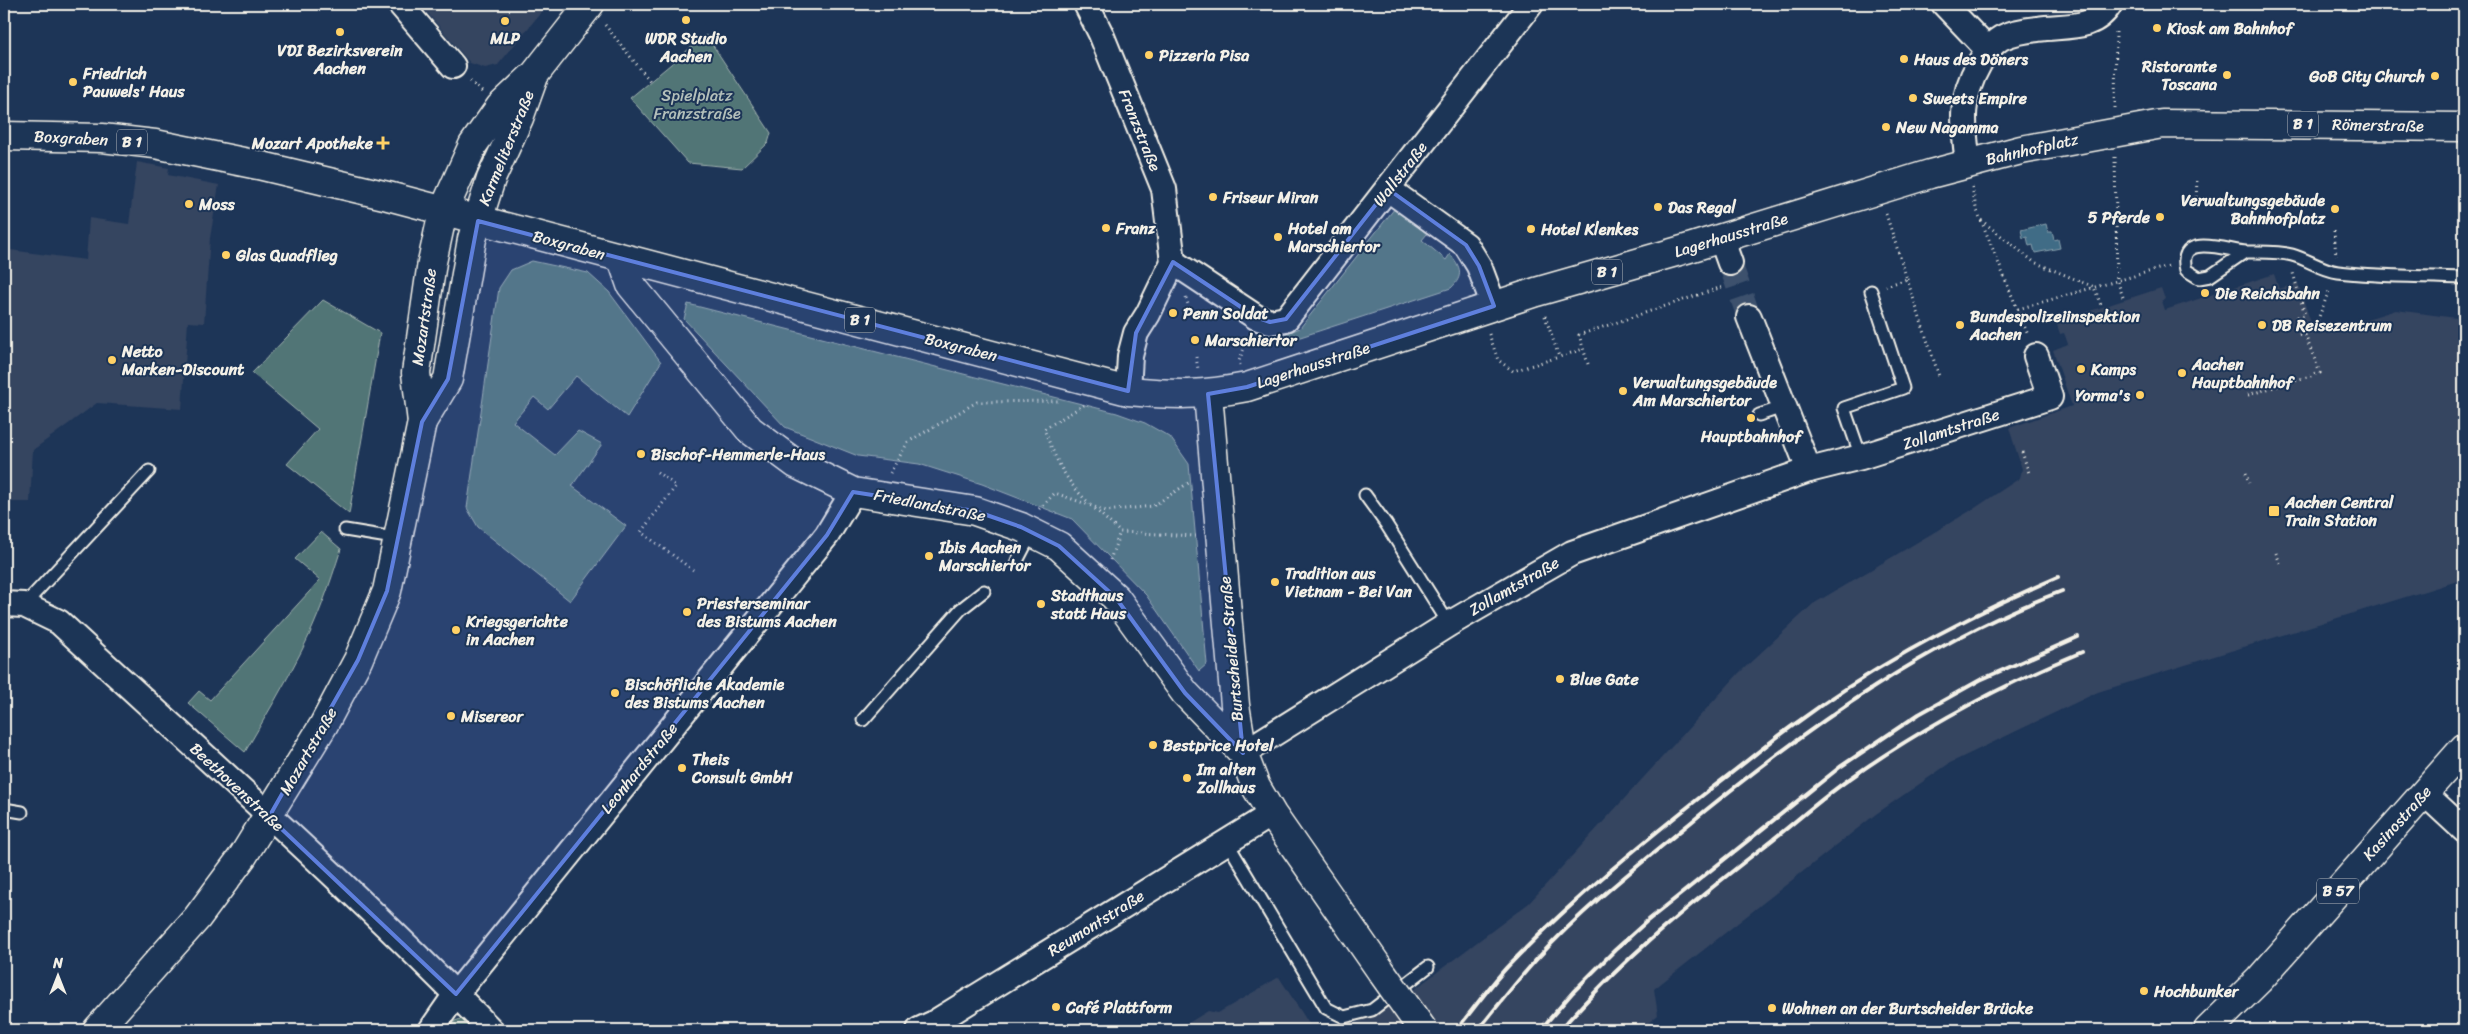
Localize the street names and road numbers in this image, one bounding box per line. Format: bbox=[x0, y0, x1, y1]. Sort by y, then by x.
street label: Franzstraße bbox=[1110, 84, 1170, 176]
street label: Karmeliterstraße bbox=[470, 86, 542, 210]
street label: Römerstraße bbox=[2332, 110, 2424, 140]
road number: B 1 bbox=[2288, 112, 2318, 136]
street label: Boxgraben bbox=[33, 122, 109, 154]
street label: Bahnhofplatz bbox=[1983, 124, 2082, 174]
road number: B 1 bbox=[117, 130, 147, 154]
street label: Wallstraße bbox=[1365, 135, 1435, 213]
street label: Lagerhausstraße bbox=[1670, 204, 1792, 266]
street label: Boxgraben bbox=[529, 221, 609, 269]
road number: B 1 bbox=[1592, 260, 1622, 284]
street label: Mozartstraße bbox=[403, 266, 445, 368]
road number: B 1 bbox=[845, 308, 875, 332]
street label: Boxgraben bbox=[921, 324, 1001, 370]
street label: Lagerhausstraße bbox=[1253, 333, 1374, 397]
street label: Zollamtstraße bbox=[1899, 400, 2003, 458]
street label: Friedlandstraße bbox=[872, 480, 988, 530]
street label: Zollamtstraße bbox=[1463, 548, 1565, 624]
street label: Burtscheider Straße bbox=[1210, 575, 1252, 723]
street label: Mozartstraße bbox=[271, 701, 345, 801]
street label: Leonhardstraße bbox=[593, 716, 685, 820]
street label: Beethovenstraße bbox=[183, 735, 291, 839]
street label: Kasinostraße bbox=[2355, 779, 2439, 867]
road number: B 57 bbox=[2317, 878, 2359, 904]
street label: Reumontstraße bbox=[1042, 882, 1150, 964]

